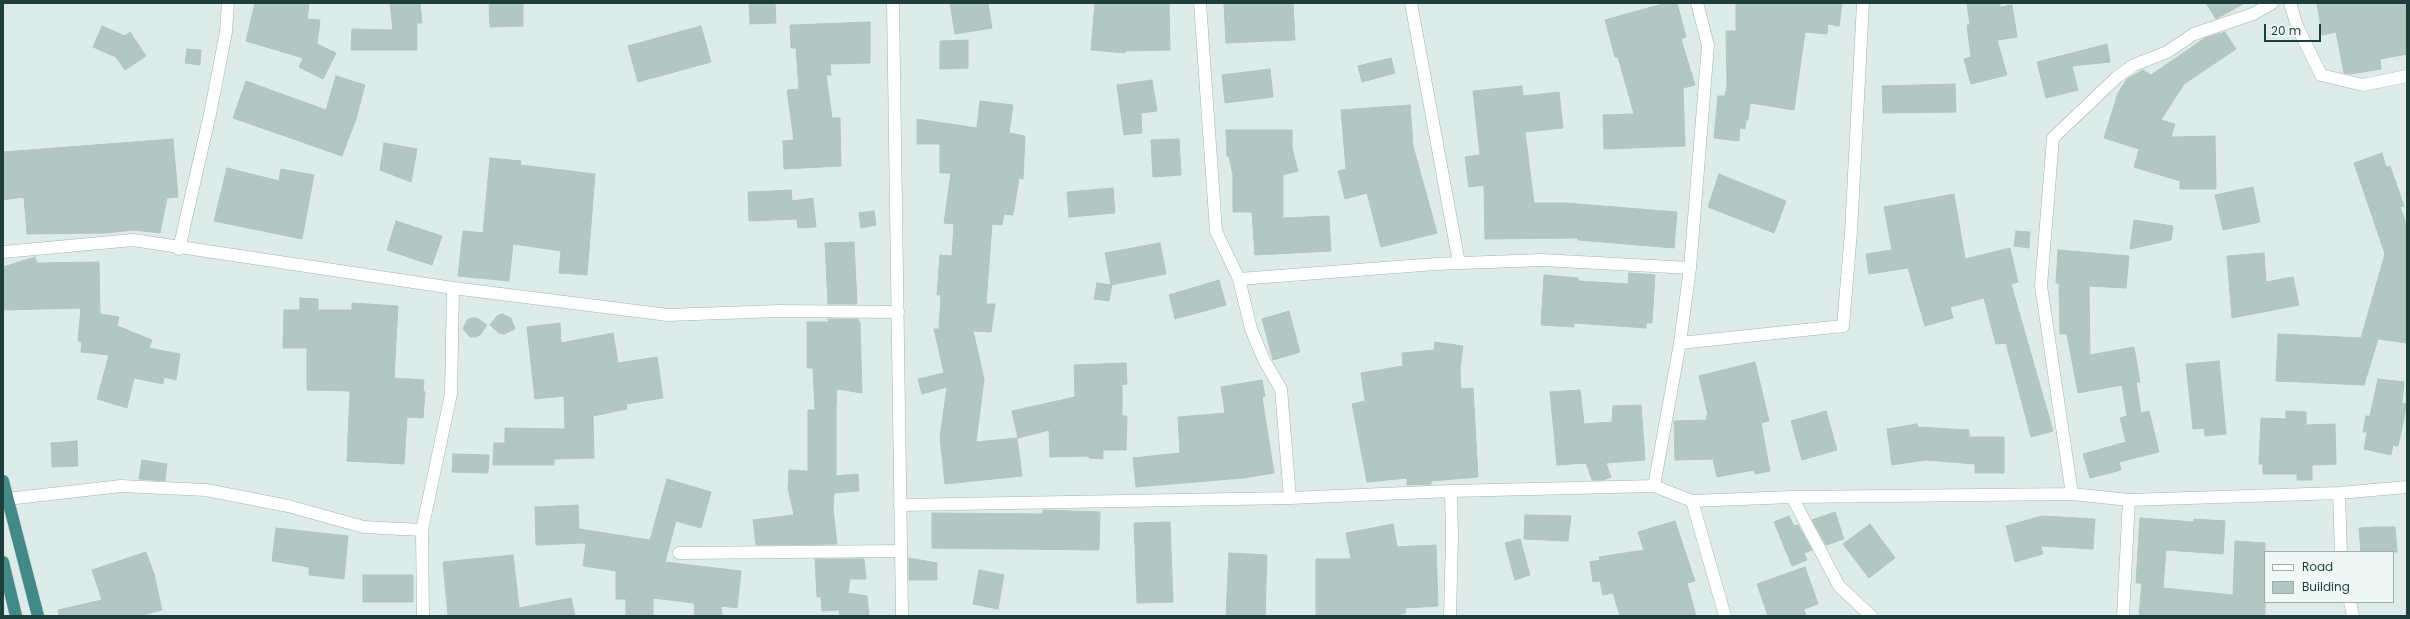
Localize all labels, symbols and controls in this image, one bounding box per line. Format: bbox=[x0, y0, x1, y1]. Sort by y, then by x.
scale bar bbox=[2266, 16, 2323, 42]
text: 20 m bbox=[2271, 22, 2301, 39]
legend bbox=[2264, 551, 2394, 603]
text: Road bbox=[2302, 558, 2333, 575]
text: Building bbox=[2302, 578, 2350, 595]

